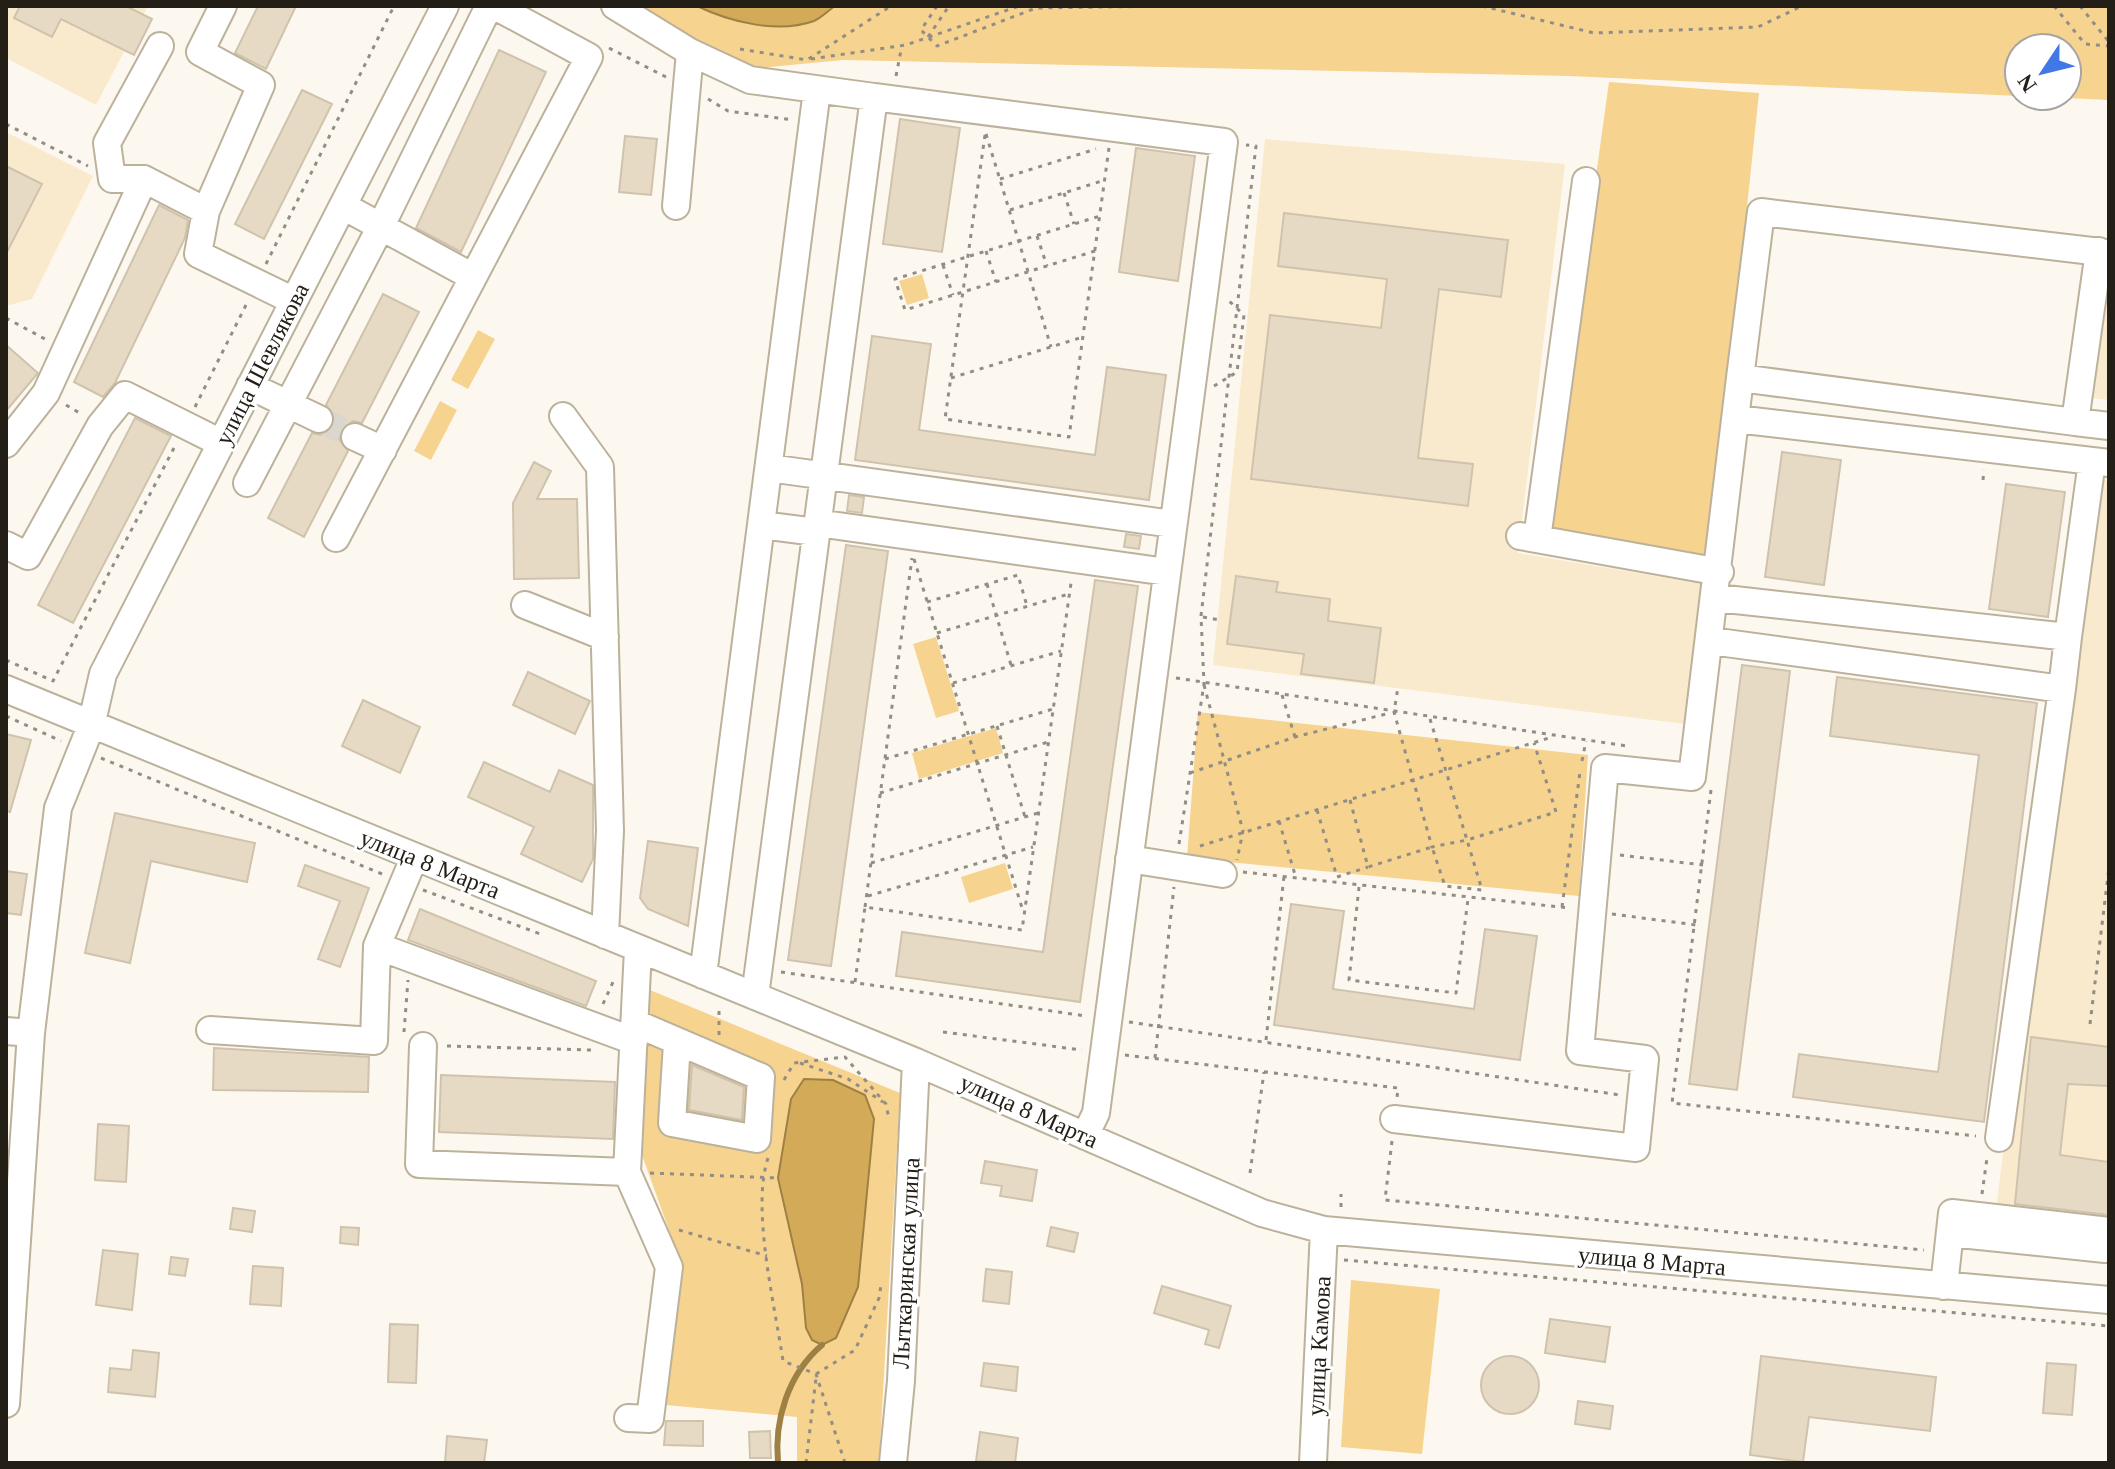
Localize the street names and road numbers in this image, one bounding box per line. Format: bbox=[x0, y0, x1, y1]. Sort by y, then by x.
street label: улица Шевлякова bbox=[210, 278, 314, 449]
street label: улица 8 Марта bbox=[356, 824, 504, 904]
street label: улица 8 Марта bbox=[956, 1069, 1102, 1153]
street label: Лыткаринская улица bbox=[887, 1156, 925, 1369]
street label: улица 8 Марта bbox=[1577, 1242, 1727, 1280]
street label: улица Камова bbox=[1302, 1275, 1336, 1417]

